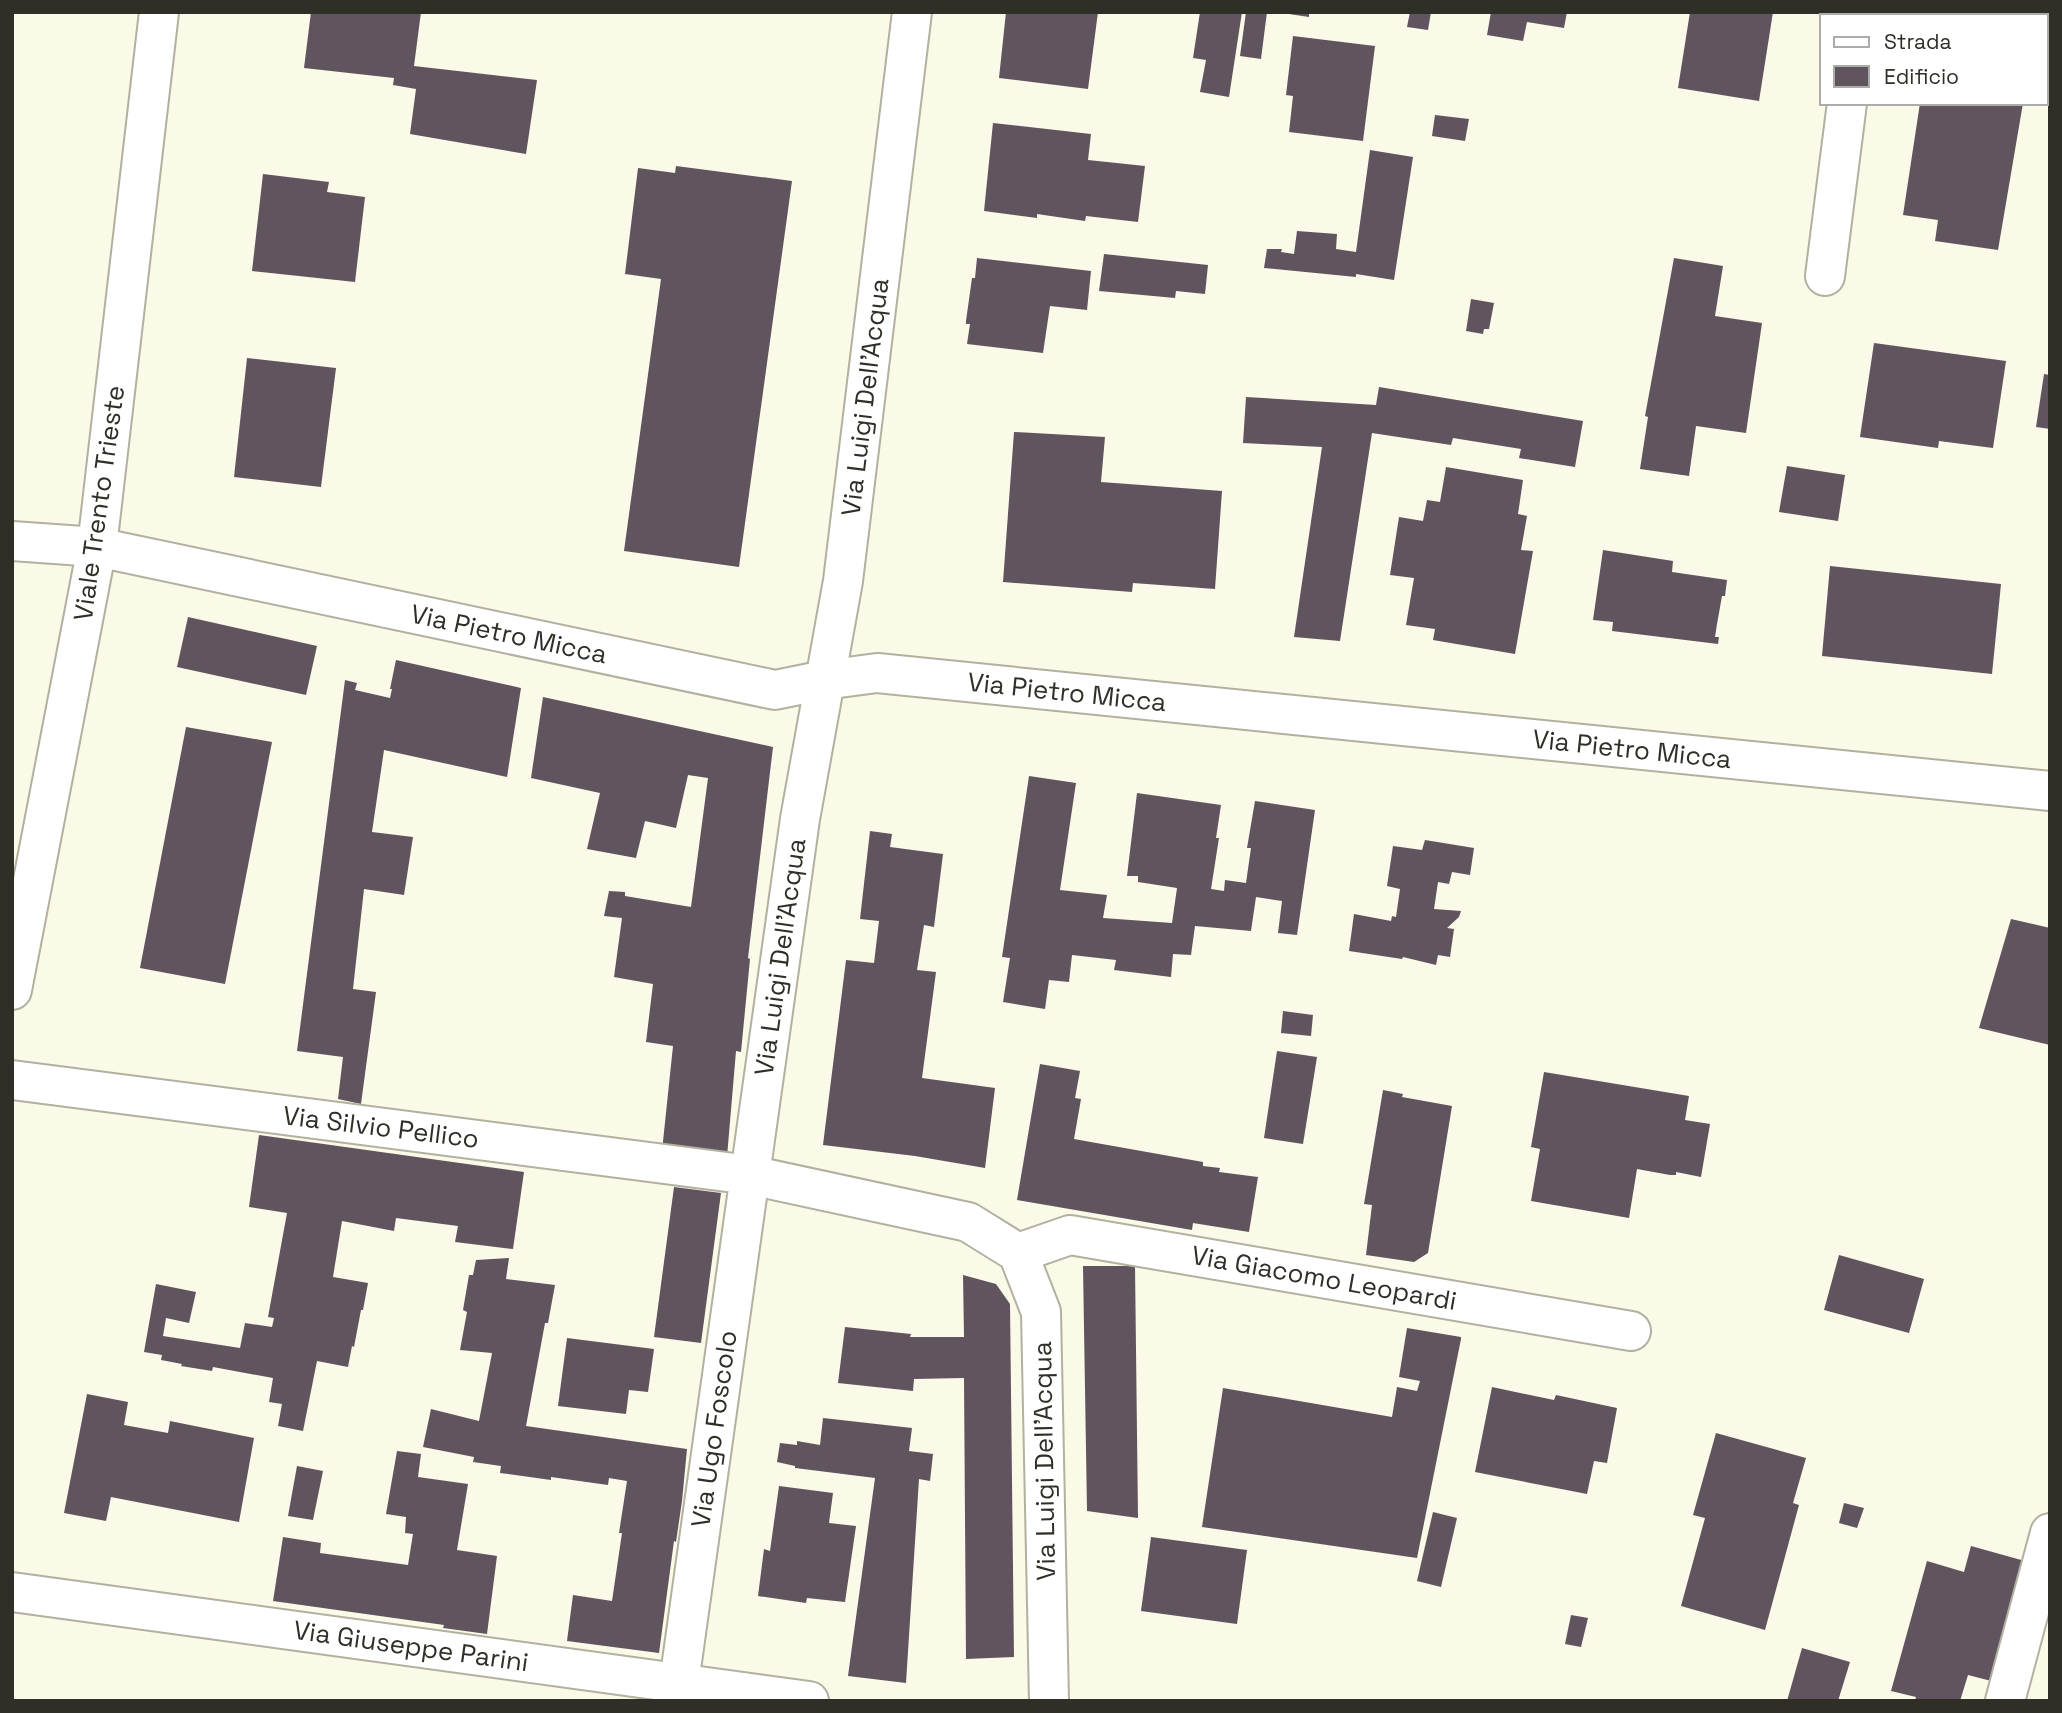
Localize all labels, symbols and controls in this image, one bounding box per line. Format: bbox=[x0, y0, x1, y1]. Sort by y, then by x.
legend bbox=[1820, 14, 2048, 105]
text: Strada bbox=[1884, 28, 1951, 55]
text: Edificio bbox=[1884, 63, 1959, 90]
street label: Via Luigi Dell'Acqua bbox=[834, 276, 896, 518]
street label: Viale Trento Trieste bbox=[66, 383, 132, 623]
street label: Via Pietro Micca bbox=[408, 597, 610, 671]
street label: Via Pietro Micca bbox=[966, 665, 1168, 719]
street label: Via Pietro Micca bbox=[1531, 722, 1733, 776]
street label: Via Luigi Dell'Acqua bbox=[747, 836, 813, 1078]
street label: Via Silvio Pellico bbox=[281, 1098, 481, 1156]
street label: Via Giacomo Leopardi bbox=[1189, 1238, 1459, 1318]
street label: Via Ugo Foscolo bbox=[683, 1328, 745, 1530]
street label: Via Luigi Dell'Acqua bbox=[1025, 1341, 1063, 1581]
street label: Via Giuseppe Parini bbox=[291, 1613, 531, 1679]

